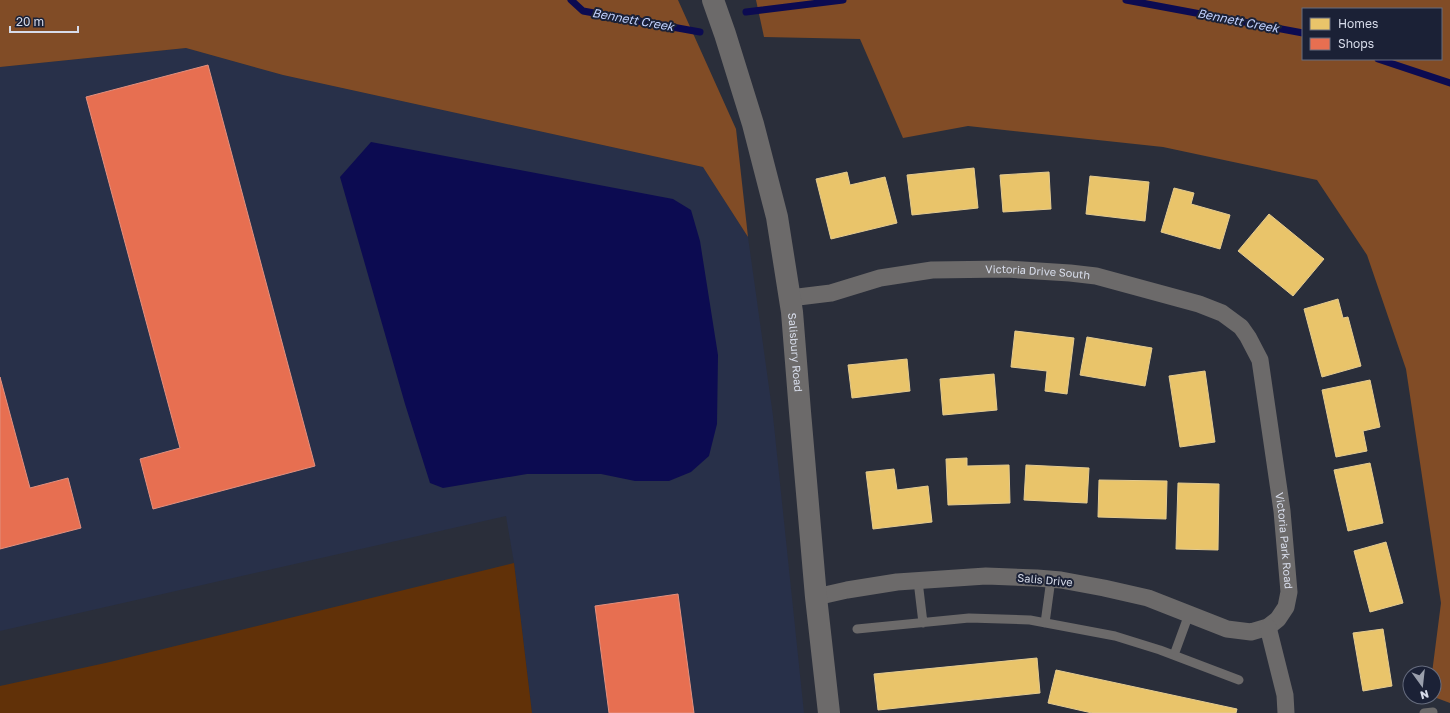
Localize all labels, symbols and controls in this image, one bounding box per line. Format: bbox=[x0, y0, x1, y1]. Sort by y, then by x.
water label: Bennett Creek bbox=[591, 5, 676, 34]
water label: Bennett Creek bbox=[1196, 5, 1281, 36]
scale bar bbox=[10, 8, 78, 34]
legend bbox=[1302, 8, 1442, 60]
text: 20 m bbox=[16, 14, 44, 29]
text: Homes bbox=[1338, 16, 1378, 31]
text: Shops bbox=[1338, 36, 1374, 51]
street label: Victoria Drive South bbox=[985, 262, 1091, 281]
street label: Salisbury Road bbox=[786, 312, 805, 392]
street label: Victoria Park Road bbox=[1273, 491, 1296, 590]
street label: Salis Drive bbox=[1017, 571, 1073, 588]
north arrow bbox=[1402, 665, 1442, 705]
text: N bbox=[1419, 688, 1430, 703]

